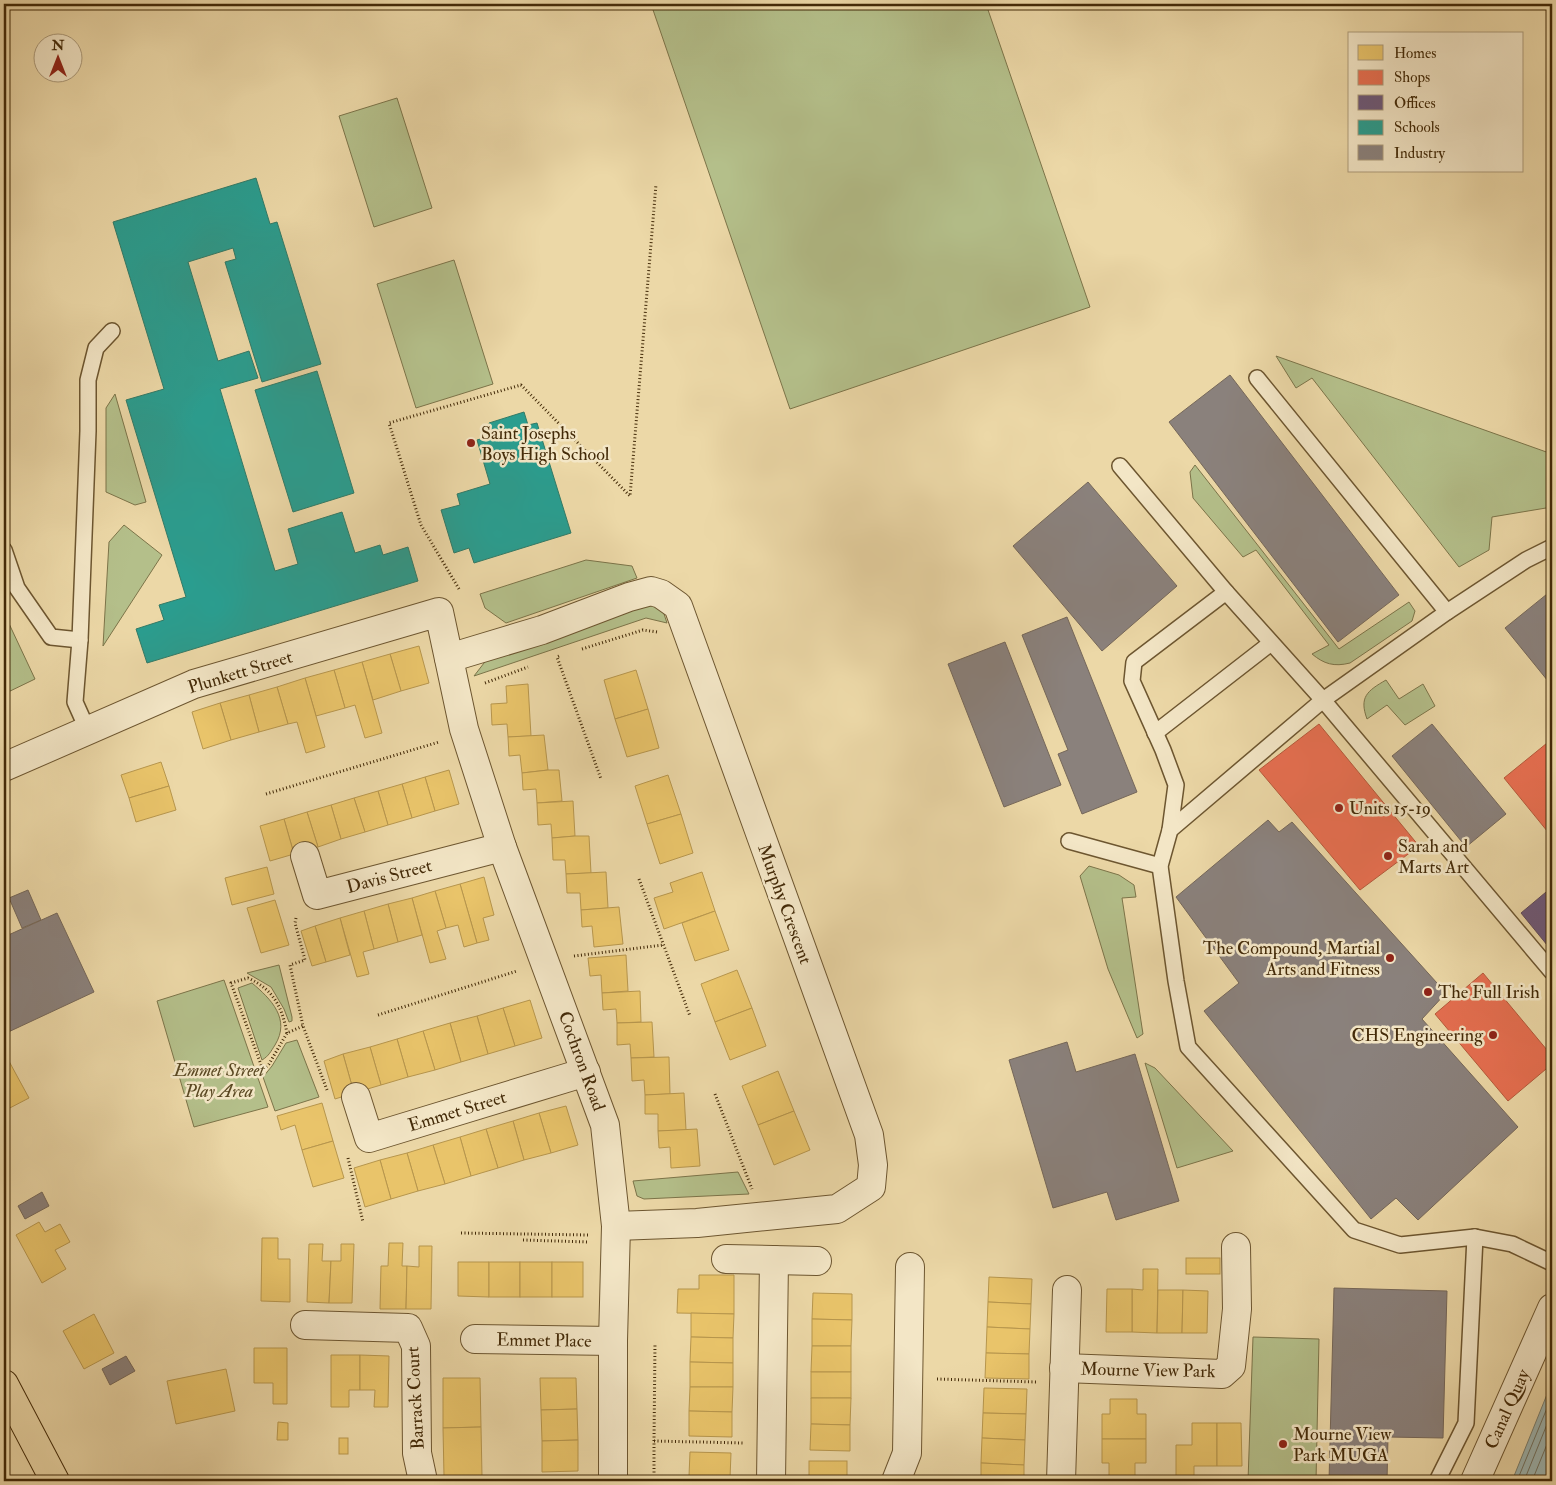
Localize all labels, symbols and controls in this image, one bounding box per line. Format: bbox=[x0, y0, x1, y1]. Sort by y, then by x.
north arrow bbox=[32, 32, 82, 82]
legend bbox=[1348, 32, 1524, 172]
text: N bbox=[51, 37, 65, 54]
text: Homes bbox=[1394, 44, 1436, 63]
text: Shops bbox=[1394, 68, 1430, 88]
text: Offices bbox=[1394, 94, 1436, 113]
text: Schools bbox=[1394, 118, 1440, 137]
text: Industry bbox=[1394, 144, 1445, 163]
place label: Saint Josephs Boys High School bbox=[481, 422, 610, 466]
marker: Saint Josephs Boys High School bbox=[465, 437, 477, 449]
street label: Plunkett Street bbox=[185, 646, 295, 699]
place label: Units 15-19 bbox=[1349, 797, 1431, 820]
marker: Units 15-19 bbox=[1333, 802, 1345, 814]
place label: Sarah and Marts Art bbox=[1398, 835, 1469, 879]
street label: Murphy Crescent bbox=[752, 841, 817, 968]
marker: Sarah and Marts Art bbox=[1382, 850, 1394, 862]
street label: Davis Street bbox=[344, 854, 435, 899]
place label: The Compound, Martial Arts and Fitness bbox=[1203, 937, 1380, 981]
marker: The Compound, Martial Arts and Fitness bbox=[1384, 952, 1396, 964]
place label: The Full Irish bbox=[1438, 981, 1540, 1004]
marker: The Full Irish bbox=[1422, 986, 1434, 998]
street label: Cochron Road bbox=[553, 1008, 610, 1114]
place label: CHS Engineering bbox=[1351, 1024, 1484, 1047]
marker: CHS Engineering bbox=[1487, 1029, 1499, 1041]
park label: Emmet Street Play Area bbox=[172, 1059, 265, 1103]
street label: Emmet Street bbox=[405, 1086, 509, 1137]
street label: Emmet Place bbox=[496, 1328, 592, 1353]
street label: Barrack Court bbox=[401, 1346, 430, 1450]
street label: Mourne View Park bbox=[1080, 1358, 1216, 1383]
street label: Canal Quay bbox=[1480, 1365, 1536, 1453]
place label: Mourne View Park MUGA bbox=[1293, 1423, 1392, 1467]
marker: Mourne View Park MUGA bbox=[1277, 1438, 1289, 1450]

